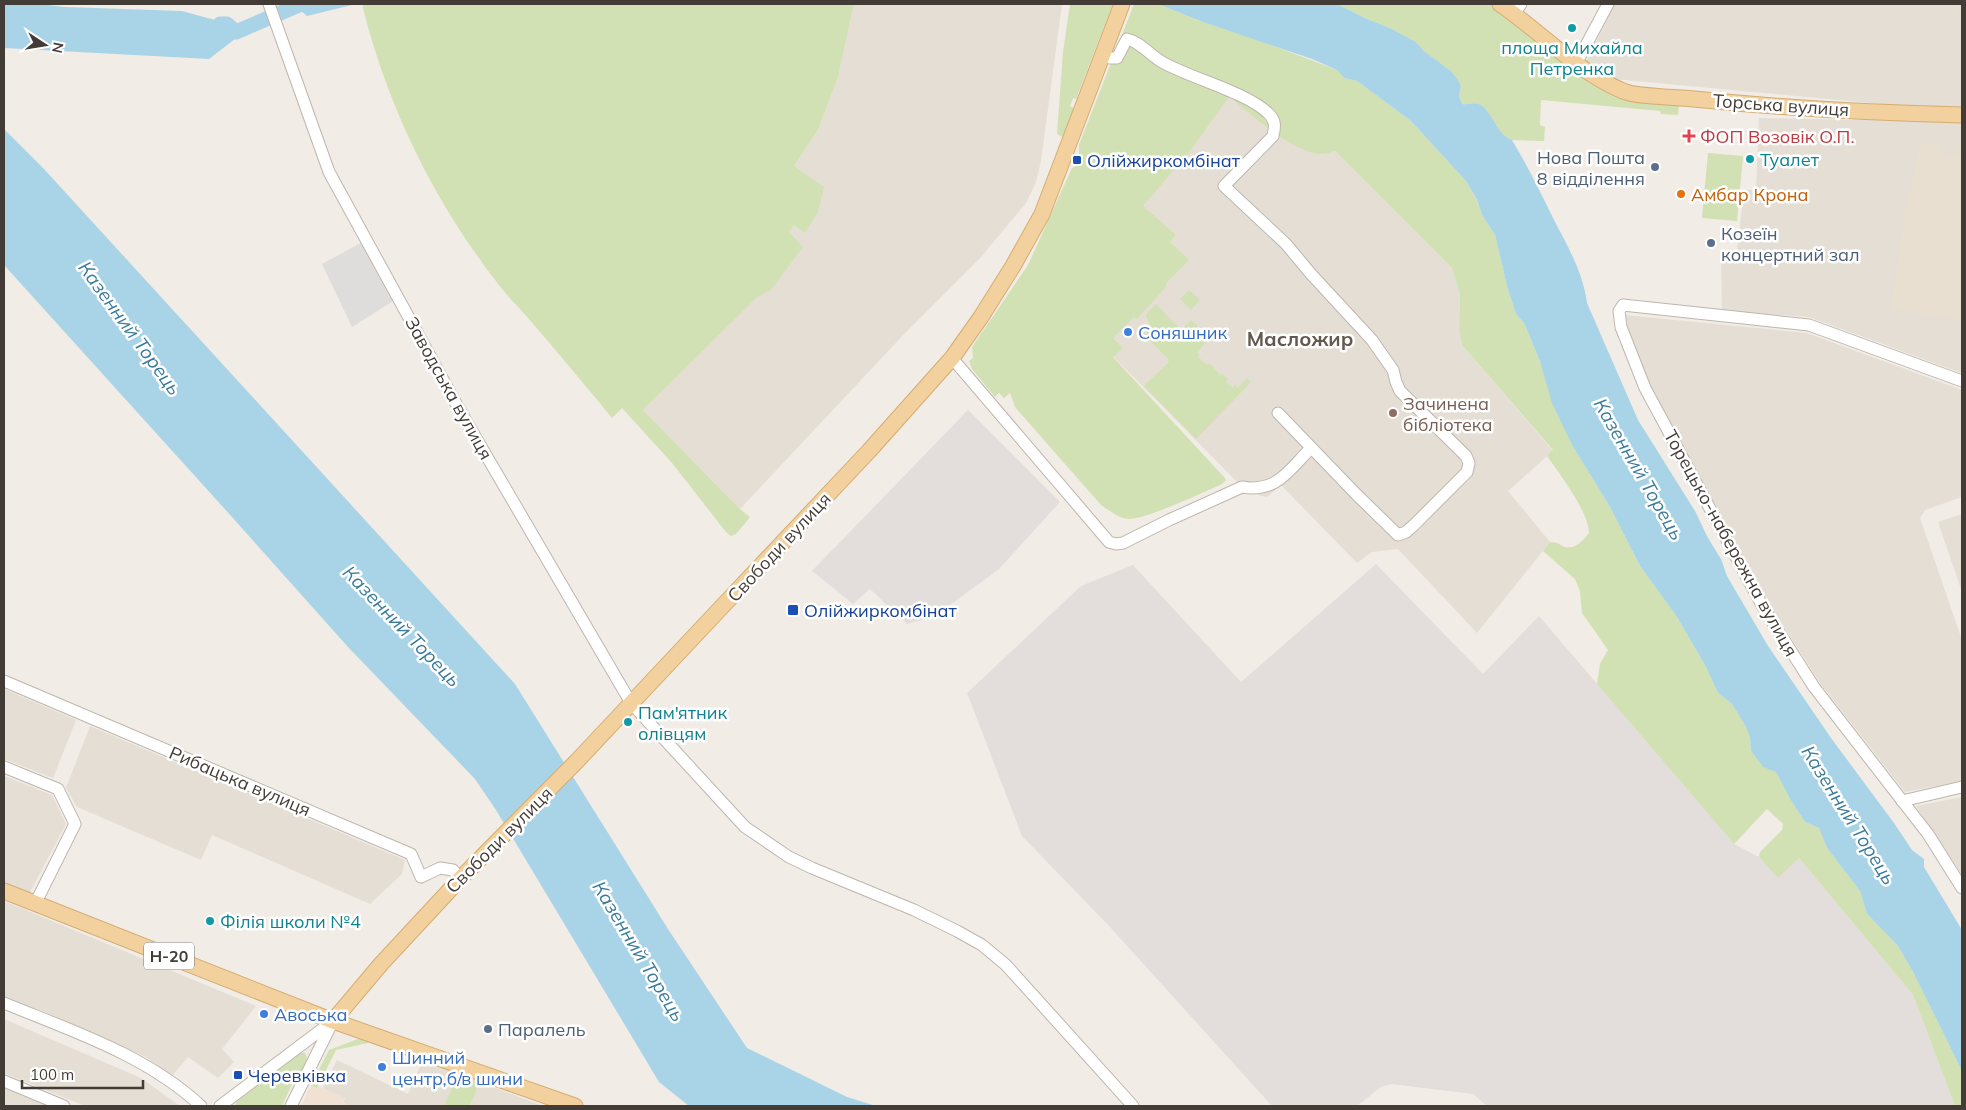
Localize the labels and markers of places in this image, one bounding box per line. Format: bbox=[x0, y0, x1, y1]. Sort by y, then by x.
marker: площа Михайла Петренка bbox=[1566, 22, 1578, 34]
place label: площа Михайла Петренка bbox=[1501, 36, 1643, 80]
place label: ФОП Возовік О.П. bbox=[1700, 125, 1855, 148]
marker: ФОП Возовік О.П. bbox=[1682, 129, 1696, 143]
place label: Нова Пошта 8 відділення bbox=[1537, 146, 1645, 190]
place label: Туалет bbox=[1760, 148, 1820, 171]
place label: Олійжиркомбінат bbox=[1087, 149, 1241, 172]
marker: Туалет bbox=[1744, 153, 1756, 165]
marker: Олійжиркомбінат bbox=[1071, 154, 1083, 166]
marker: Нова Пошта 8 відділення bbox=[1649, 161, 1661, 173]
place label: Амбар Крона bbox=[1691, 183, 1809, 206]
marker: Амбар Крона bbox=[1675, 188, 1687, 200]
place label: Козеїн концертний зал bbox=[1721, 222, 1860, 266]
marker: Козеїн концертний зал bbox=[1705, 237, 1717, 249]
place label: Соняшник bbox=[1138, 321, 1227, 344]
marker: Соняшник bbox=[1122, 326, 1134, 338]
place label: Зачинена бібліотека bbox=[1403, 392, 1493, 436]
marker: Зачинена бібліотека bbox=[1387, 407, 1399, 419]
place label: Олійжиркомбiнат bbox=[804, 599, 957, 622]
marker: Олійжиркомбiнат bbox=[786, 603, 800, 617]
place label: Пам'ятник олівцям bbox=[638, 701, 727, 745]
marker: Пам'ятник олівцям bbox=[622, 716, 634, 728]
place label: Філія школи №4 bbox=[220, 910, 361, 933]
marker: Філія школи №4 bbox=[204, 915, 216, 927]
place label: Авоська bbox=[274, 1003, 347, 1026]
marker: Авоська bbox=[258, 1008, 270, 1020]
place label: Паралель bbox=[498, 1018, 586, 1041]
marker: Паралель bbox=[482, 1023, 494, 1035]
place label: Шинний центр,б/в шини bbox=[392, 1046, 523, 1090]
marker: Шинний центр,б/в шини bbox=[376, 1061, 388, 1073]
place label: Черевківка bbox=[248, 1064, 346, 1087]
marker: Черевківка bbox=[232, 1069, 244, 1081]

